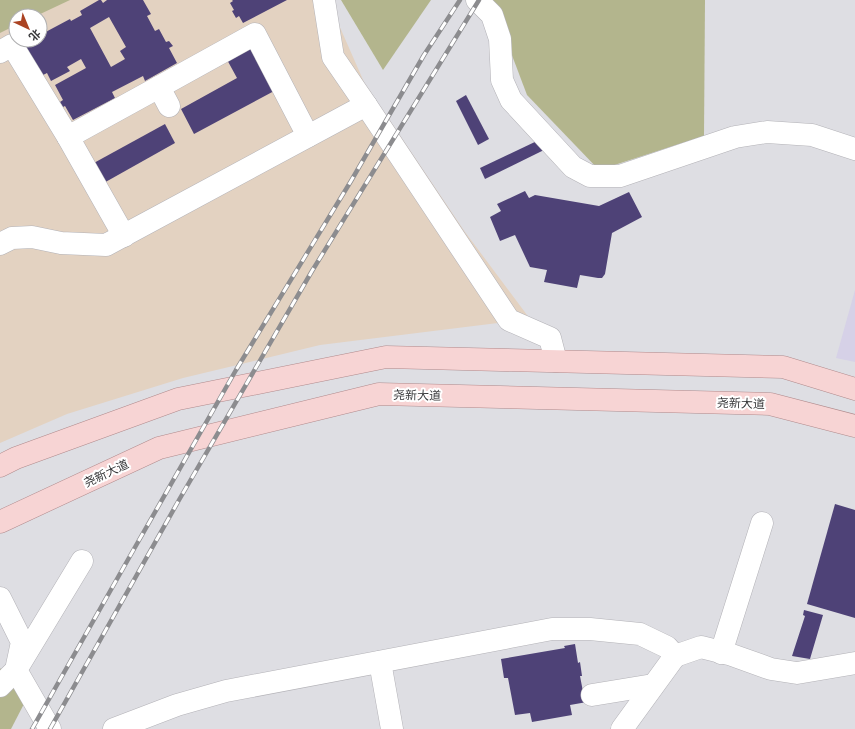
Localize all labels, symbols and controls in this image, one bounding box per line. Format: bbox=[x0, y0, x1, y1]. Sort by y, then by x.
north arrow bbox=[8, 8, 48, 48]
text: 北 bbox=[26, 26, 44, 44]
street label: 尧新大道 bbox=[393, 387, 441, 403]
street label: 尧新大道 bbox=[717, 395, 765, 411]
street label: 尧新大道 bbox=[81, 456, 131, 490]

